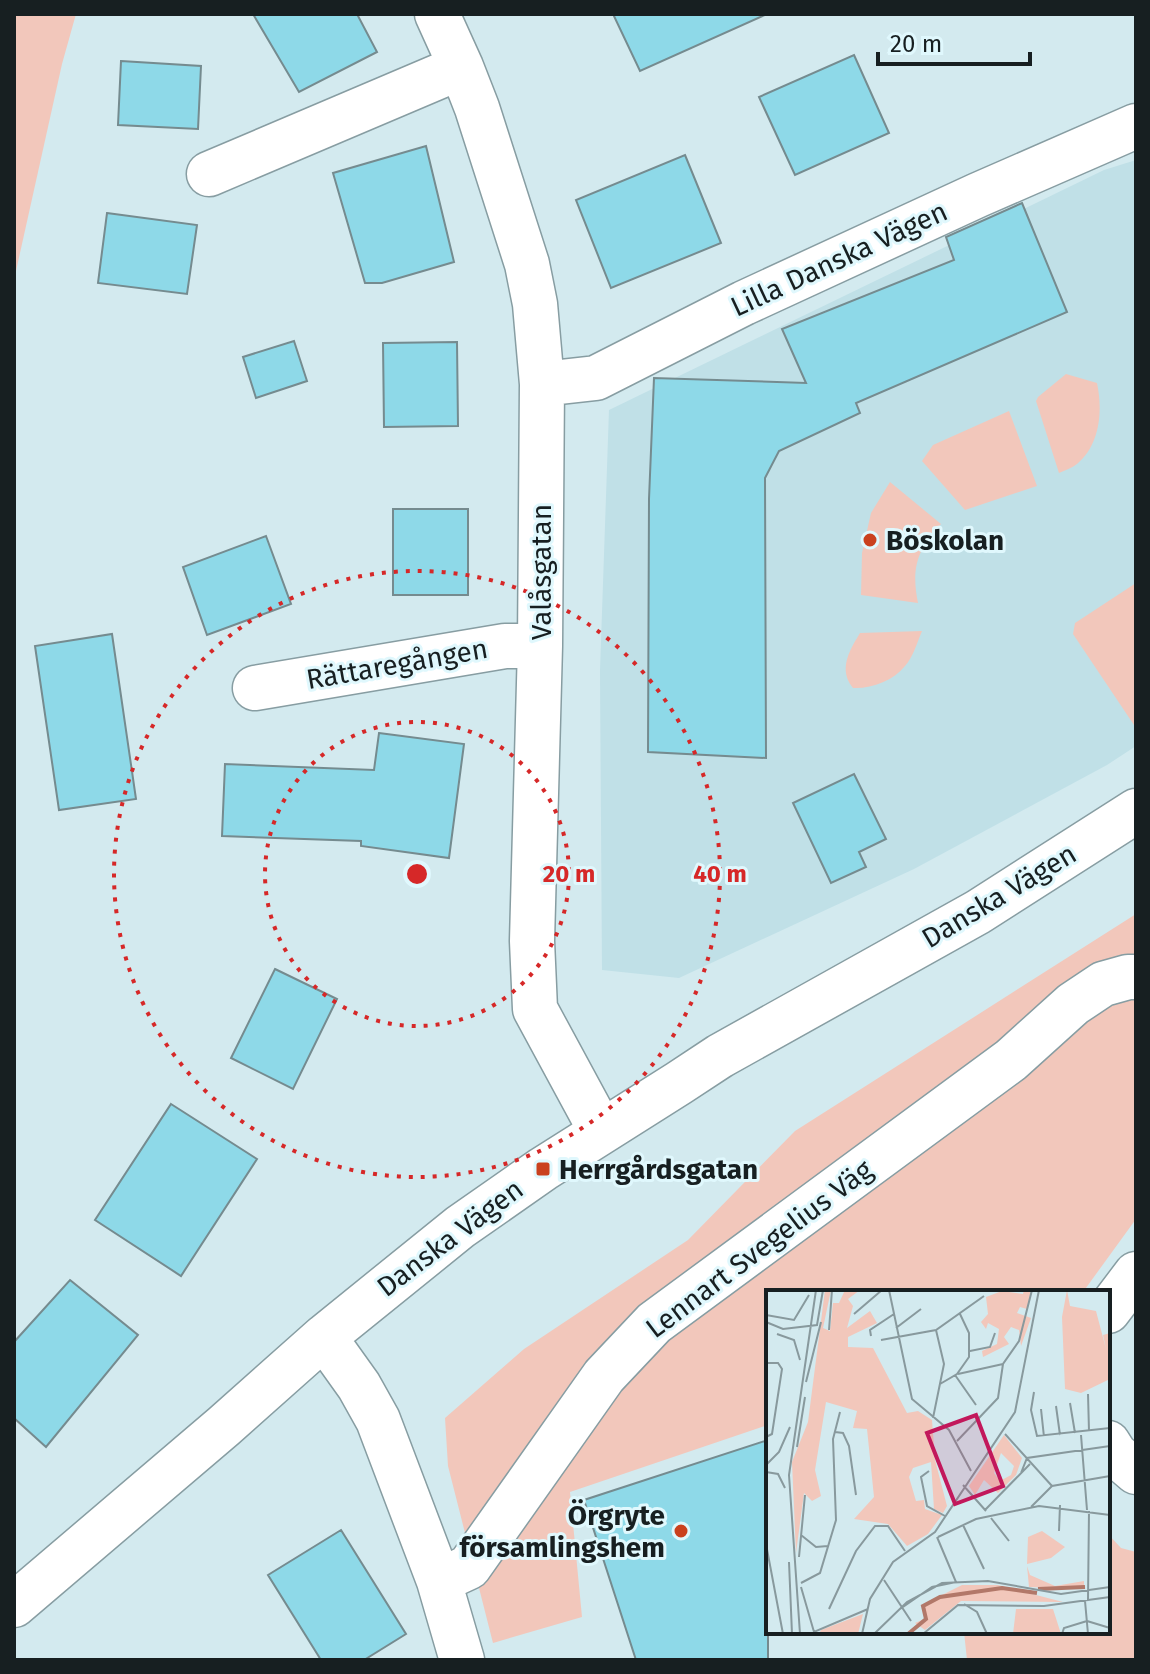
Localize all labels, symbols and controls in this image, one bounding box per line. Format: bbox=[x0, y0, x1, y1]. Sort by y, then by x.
scale bar bbox=[878, 16, 1030, 66]
text: 20 m bbox=[890, 30, 942, 58]
street label: Lilla Danska Vägen bbox=[726, 194, 952, 324]
street label: Valåsgatan bbox=[525, 504, 558, 640]
place label: Böskolan bbox=[886, 524, 1004, 557]
marker: Böskolan bbox=[861, 531, 879, 549]
street label: Rättaregången bbox=[304, 632, 490, 696]
street label: Danska Vägen bbox=[916, 837, 1082, 955]
centre of rings bbox=[403, 860, 431, 888]
text: 20 m bbox=[543, 860, 595, 888]
text: 40 m bbox=[693, 860, 747, 888]
place label: Herrgårdsgatan bbox=[559, 1153, 758, 1186]
street label: Lennart Svegelius Väg bbox=[639, 1153, 879, 1345]
marker: Herrgårdsgatan bbox=[534, 1160, 552, 1178]
street label: Danska Vägen bbox=[371, 1172, 529, 1304]
inset map bbox=[766, 1290, 1110, 1634]
place label: Örgryte församlingshem bbox=[459, 1499, 665, 1564]
marker: Örgryte församlingshem bbox=[672, 1522, 690, 1540]

